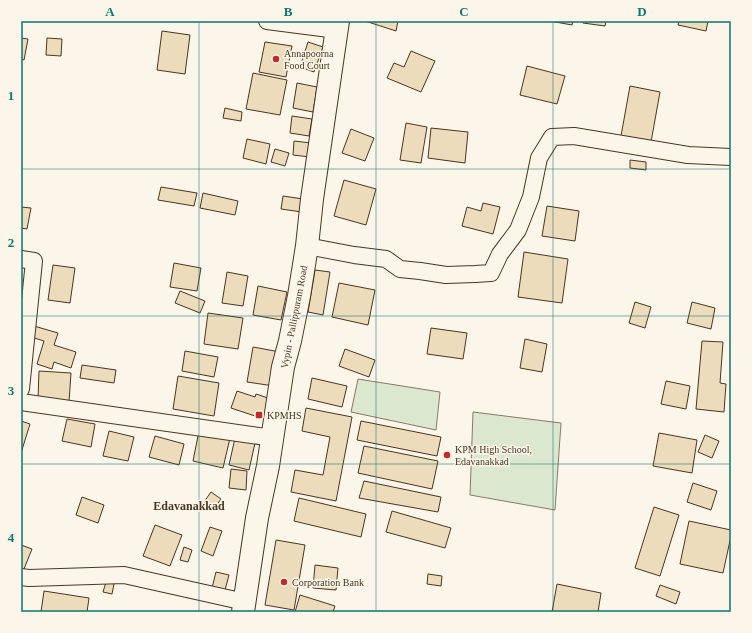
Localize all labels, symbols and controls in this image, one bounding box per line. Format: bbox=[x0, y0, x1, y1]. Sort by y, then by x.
text: A bbox=[105, 4, 115, 19]
text: B bbox=[284, 4, 293, 19]
text: C bbox=[459, 4, 469, 19]
text: D bbox=[637, 4, 647, 19]
place label: Annapoorna Food Court bbox=[284, 48, 334, 71]
marker: Annapoorna Food Court bbox=[271, 54, 281, 64]
text: 1 bbox=[8, 88, 14, 103]
text: 2 bbox=[8, 235, 14, 250]
street label: Vypin - Pallippuram Road bbox=[279, 265, 309, 369]
text: 3 bbox=[8, 383, 15, 398]
marker: KPMHS bbox=[254, 410, 264, 420]
place label: KPMHS bbox=[267, 410, 301, 421]
place label: KPM High School, Edavanakkad bbox=[455, 444, 532, 467]
marker: KPM High School, Edavanakkad bbox=[442, 450, 452, 460]
district label: Edavanakkad bbox=[153, 499, 225, 513]
text: 4 bbox=[8, 530, 15, 545]
marker: Corporation Bank bbox=[279, 577, 289, 587]
place label: Corporation Bank bbox=[292, 577, 364, 588]

